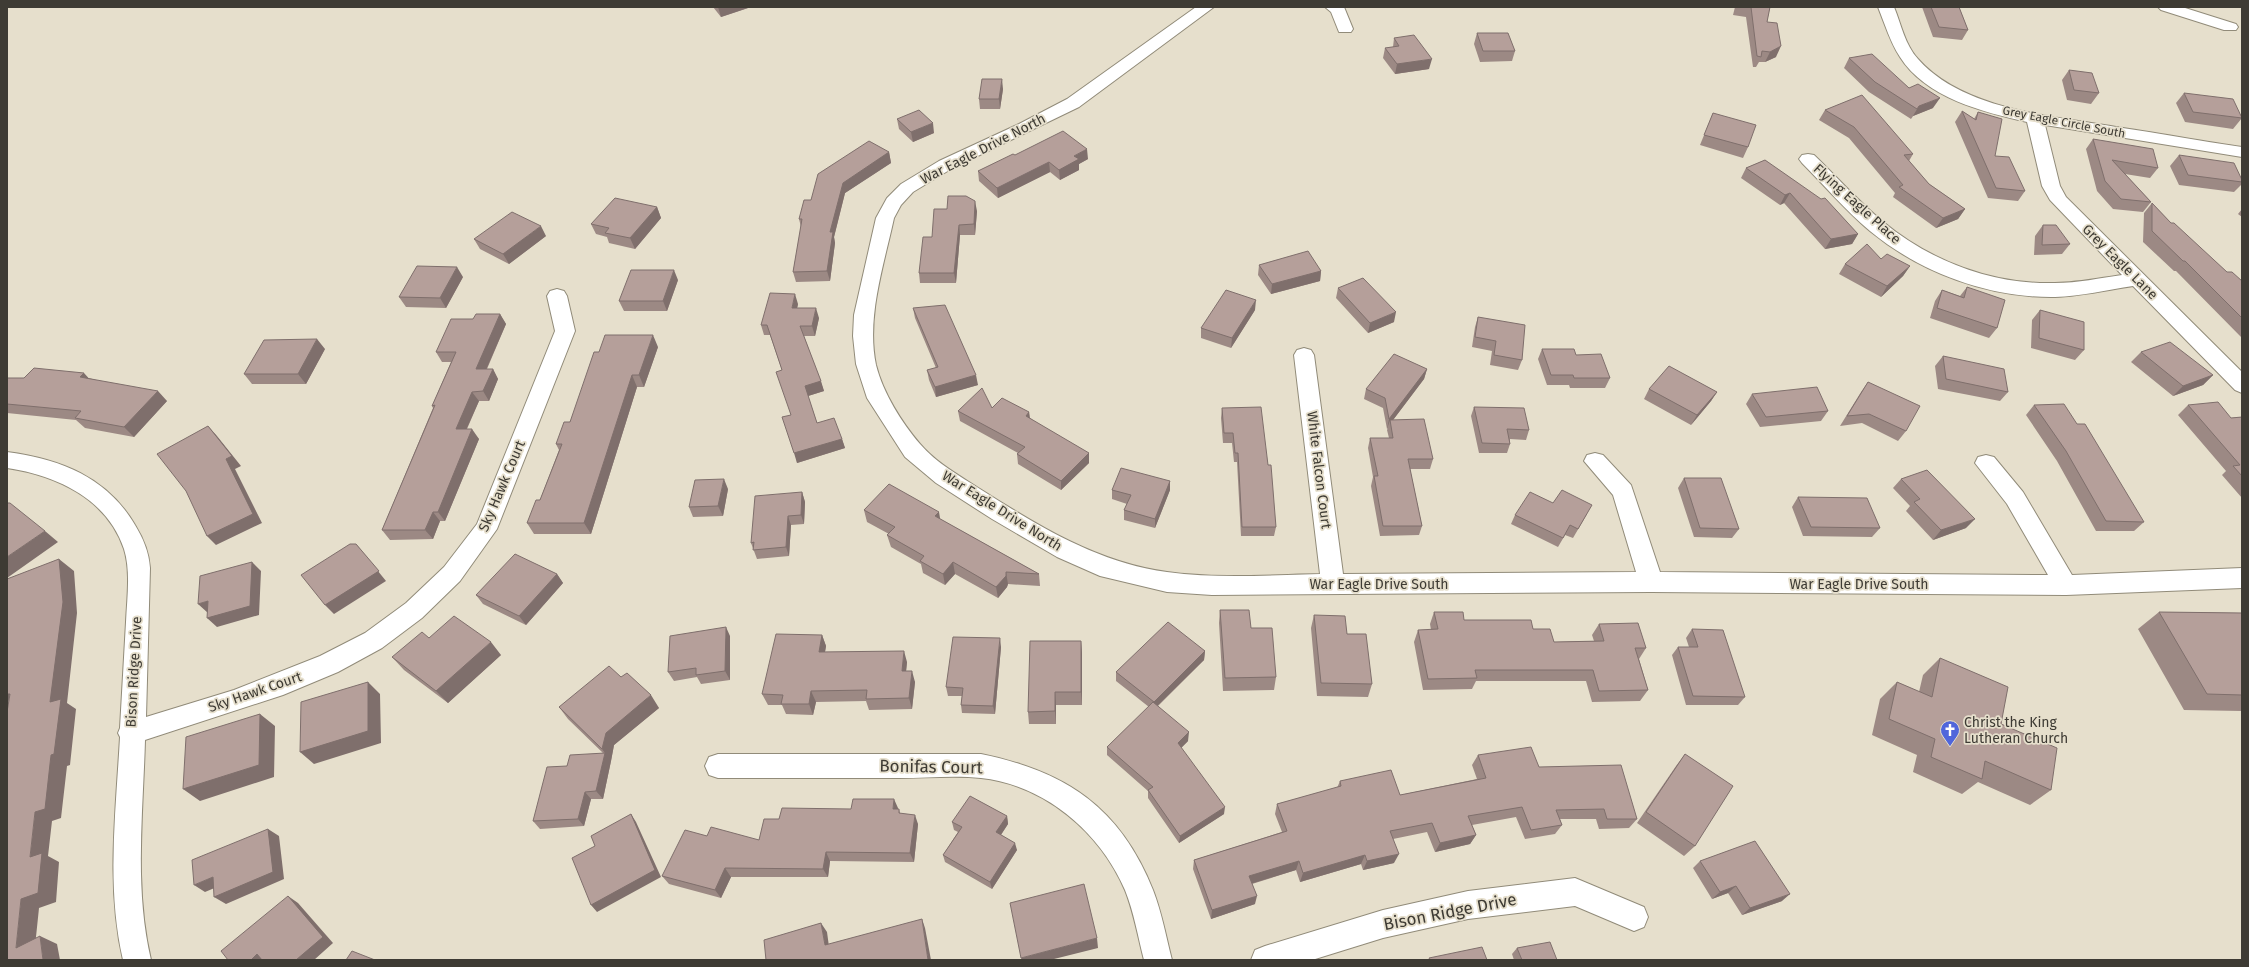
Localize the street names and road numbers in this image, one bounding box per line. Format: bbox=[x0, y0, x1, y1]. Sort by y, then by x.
street label: Grey Eagle Circle South bbox=[2001, 103, 2127, 141]
street label: War Eagle Drive North bbox=[918, 110, 1048, 188]
street label: Flying Eagle Place bbox=[1810, 160, 1904, 248]
street label: Grey Eagle Lane bbox=[2079, 221, 2161, 303]
street label: White Falcon Court bbox=[1303, 410, 1335, 531]
street label: Sky Hawk Court bbox=[475, 437, 529, 534]
street label: War Eagle Drive North bbox=[939, 467, 1065, 555]
street label: War Eagle Drive South bbox=[1309, 576, 1449, 593]
street label: War Eagle Drive South bbox=[1789, 576, 1929, 593]
street label: Bison Ridge Drive bbox=[123, 616, 145, 728]
street label: Sky Hawk Court bbox=[206, 668, 305, 716]
street label: Bonifas Court bbox=[879, 756, 984, 778]
street label: Bison Ridge Drive bbox=[1382, 889, 1518, 935]

